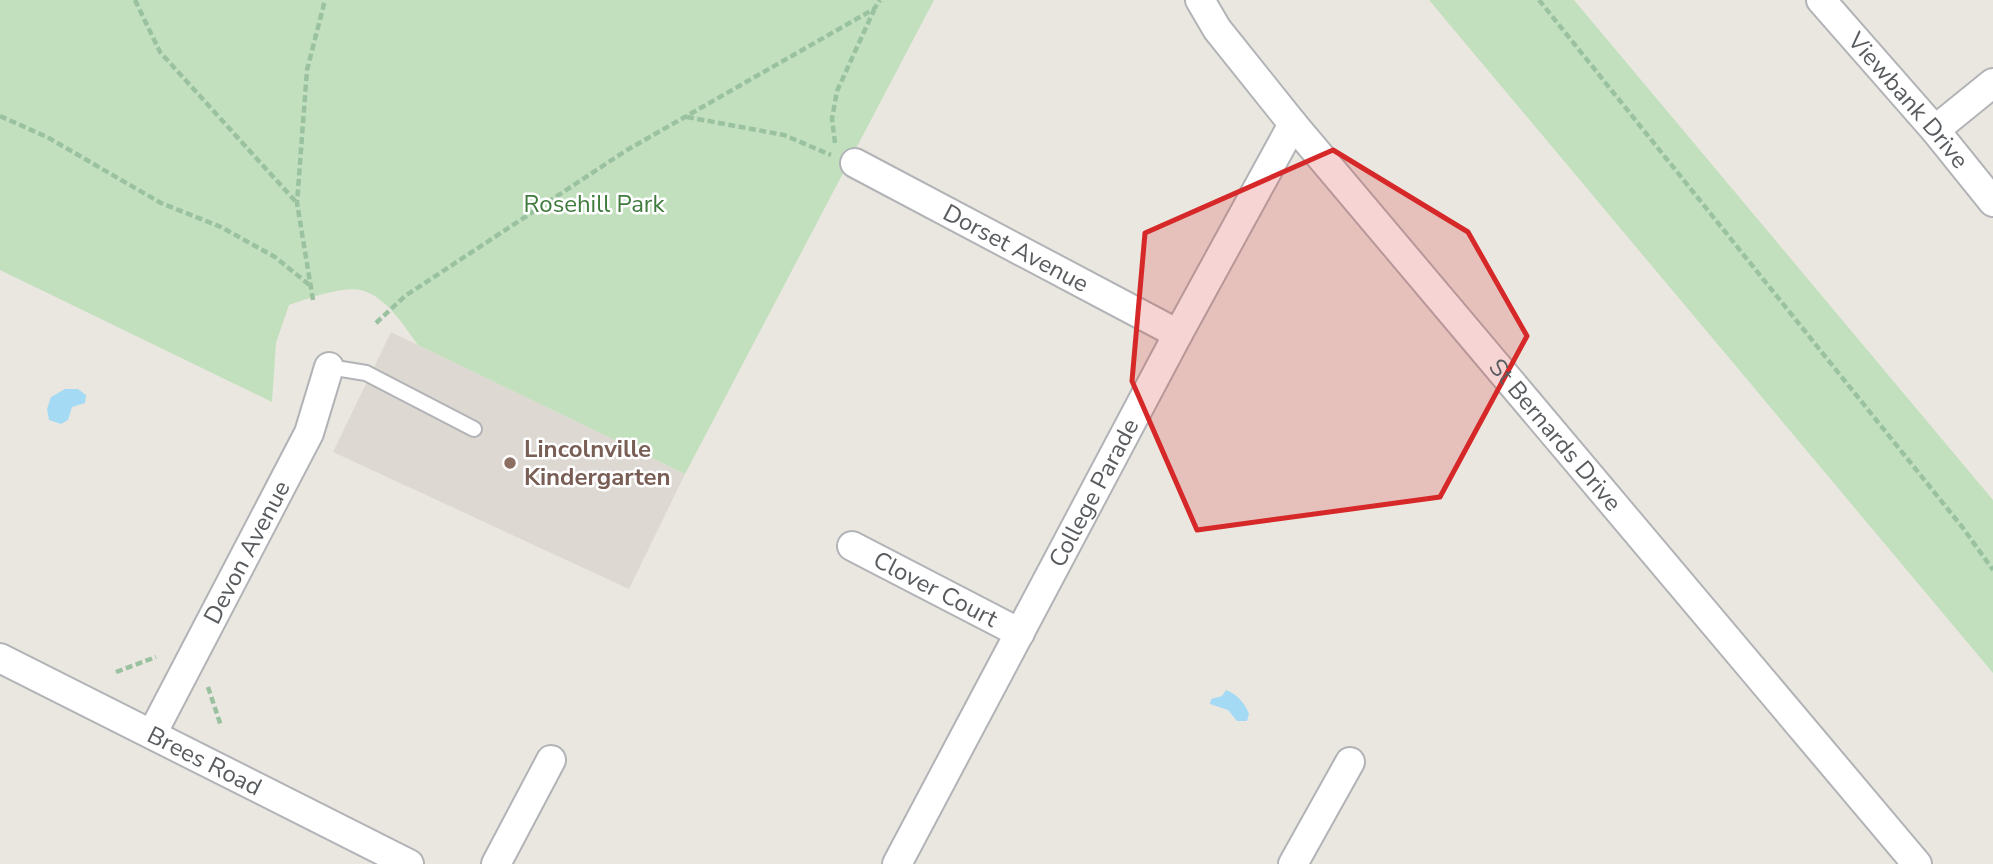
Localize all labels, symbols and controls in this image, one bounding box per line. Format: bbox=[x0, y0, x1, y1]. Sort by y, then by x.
street label: Viewbank Drive bbox=[1840, 25, 1976, 175]
park label: Rosehill Park bbox=[524, 188, 665, 220]
street label: Dorset Avenue bbox=[938, 197, 1094, 300]
street label: St Bernards Drive bbox=[1482, 352, 1629, 518]
street label: College Parade bbox=[1041, 413, 1146, 573]
place label: Lincolnville Kindergarten bbox=[524, 433, 671, 493]
marker: Lincolnville Kindergarten bbox=[502, 455, 518, 471]
street label: Devon Avenue bbox=[196, 475, 297, 629]
street label: Clover Court bbox=[868, 544, 1004, 635]
street label: Brees Road bbox=[142, 719, 267, 803]

